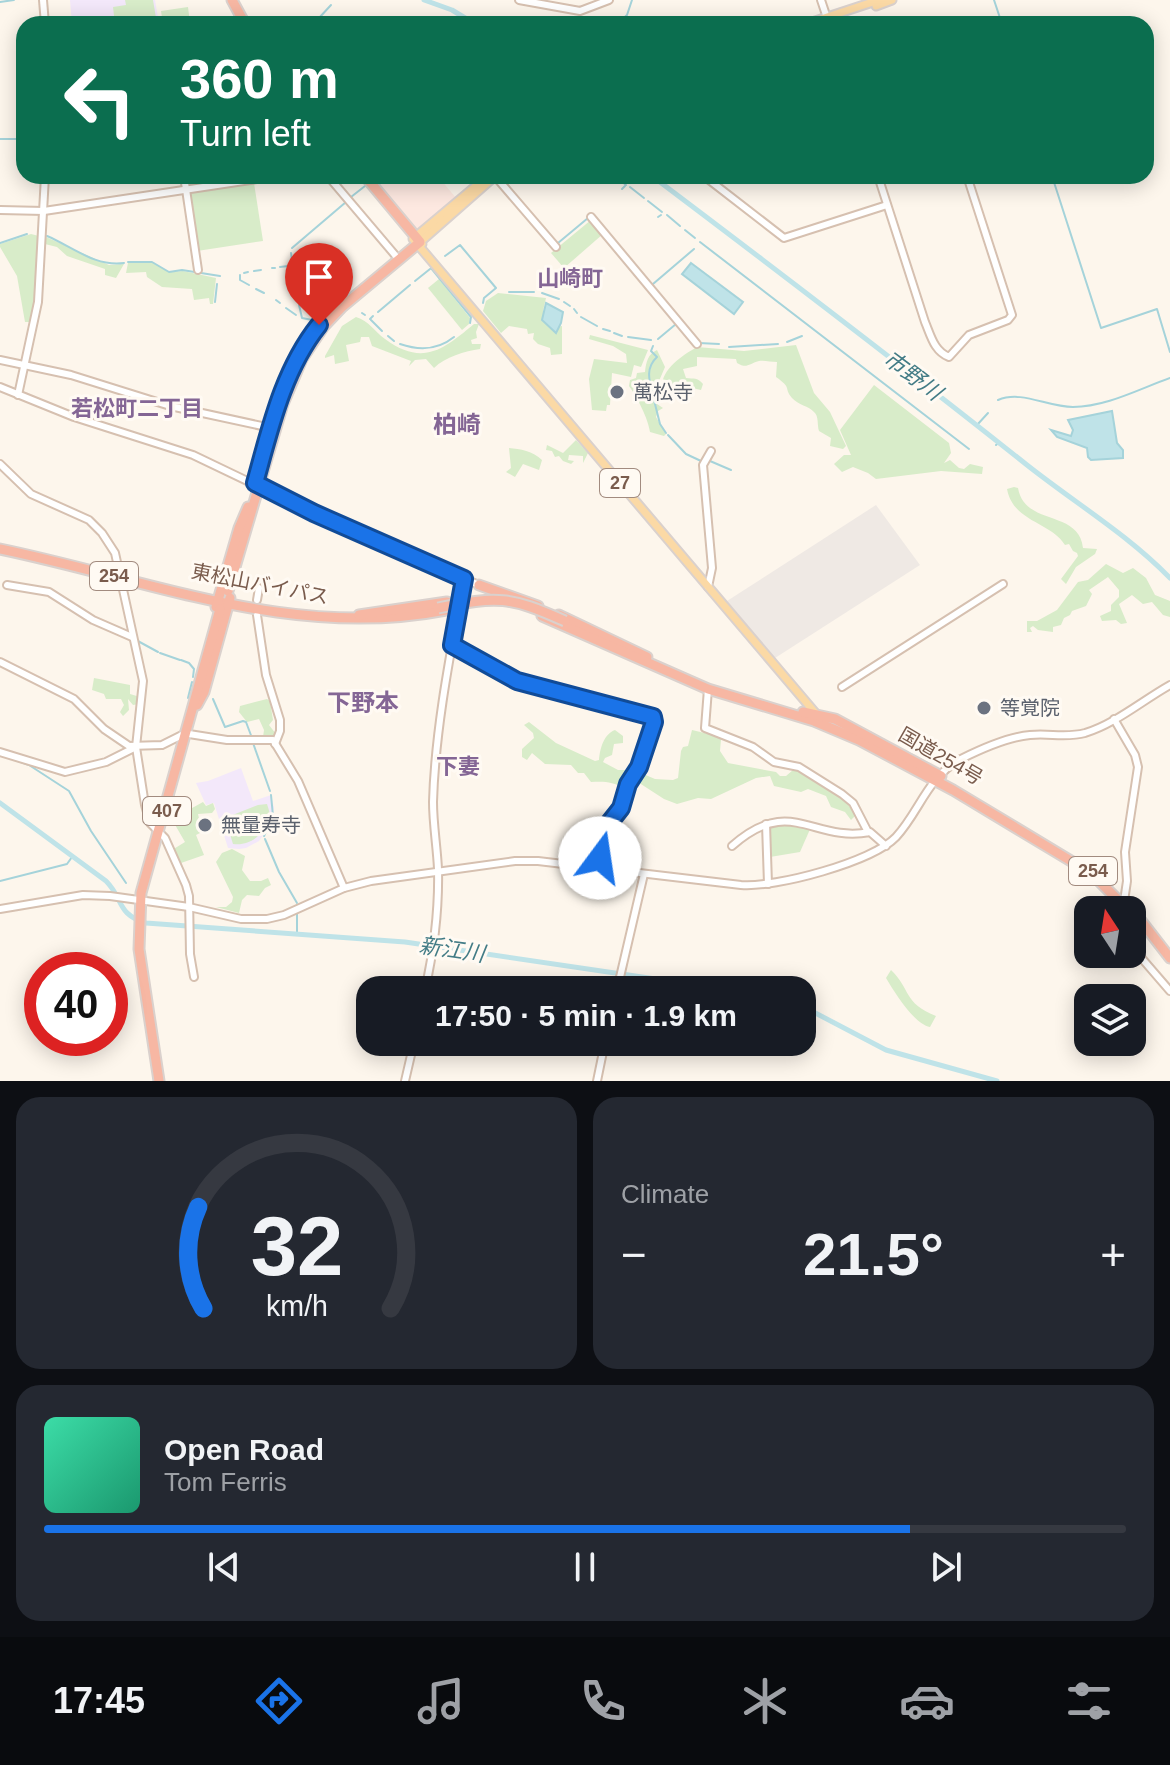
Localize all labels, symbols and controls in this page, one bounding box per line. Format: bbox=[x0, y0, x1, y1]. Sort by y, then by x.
text: 360 m bbox=[180, 47, 339, 110]
icon: left bbox=[48, 48, 152, 152]
text: Turn left bbox=[180, 113, 311, 154]
pin bbox=[285, 243, 353, 325]
icon: arrive bbox=[297, 255, 341, 299]
district label: 山崎町 bbox=[537, 266, 603, 291]
water label: 市野川 bbox=[879, 346, 948, 406]
place label: 萬松寺 bbox=[633, 381, 693, 403]
marker: 萬松寺 bbox=[608, 383, 626, 401]
district label: 若松町二丁目 bbox=[71, 396, 203, 421]
district label: 柏崎 bbox=[433, 411, 481, 438]
road number: 27 bbox=[600, 469, 640, 497]
street label: 東松山バイパス bbox=[189, 560, 331, 608]
road number: 254 bbox=[90, 562, 138, 590]
district label: 下野本 bbox=[327, 689, 399, 716]
place label: 等覚院 bbox=[1000, 697, 1060, 719]
marker: 等覚院 bbox=[975, 699, 993, 717]
street label: 国道254号 bbox=[895, 723, 987, 789]
district label: 下妻 bbox=[436, 754, 480, 779]
road number: 407 bbox=[143, 797, 191, 825]
place label: 無量寿寺 bbox=[221, 814, 301, 836]
marker: 無量寿寺 bbox=[196, 816, 214, 834]
position arrow bbox=[558, 816, 642, 900]
road number: 254 bbox=[1069, 857, 1117, 885]
north arrow bbox=[1074, 896, 1146, 968]
map controls bbox=[1074, 896, 1146, 1056]
water label: 新江川 bbox=[418, 933, 488, 967]
speed limit sign: 40 bbox=[24, 952, 128, 1056]
button: layers bbox=[1074, 984, 1146, 1056]
text: 17:50 · 5 min · 1.9 km bbox=[435, 999, 737, 1032]
text: Climate bbox=[621, 1179, 709, 1209]
text: 32 bbox=[250, 1200, 343, 1293]
text: 21.5° bbox=[803, 1221, 944, 1288]
text: − bbox=[621, 1230, 647, 1279]
text: + bbox=[1100, 1230, 1126, 1279]
text: km/h bbox=[266, 1290, 327, 1322]
text: Open Road bbox=[164, 1433, 324, 1466]
text: Tom Ferris bbox=[164, 1467, 287, 1497]
icon: previous bbox=[202, 1545, 246, 1589]
icon: pause bbox=[563, 1545, 607, 1589]
icon: next bbox=[924, 1545, 968, 1589]
icon: directions bbox=[251, 1673, 307, 1729]
icon: music bbox=[413, 1673, 469, 1729]
icon: phone bbox=[575, 1673, 631, 1729]
icon: climate bbox=[737, 1673, 793, 1729]
icon: car bbox=[899, 1673, 955, 1729]
icon: filters bbox=[1061, 1673, 1117, 1729]
text: 17:45 bbox=[53, 1680, 145, 1721]

